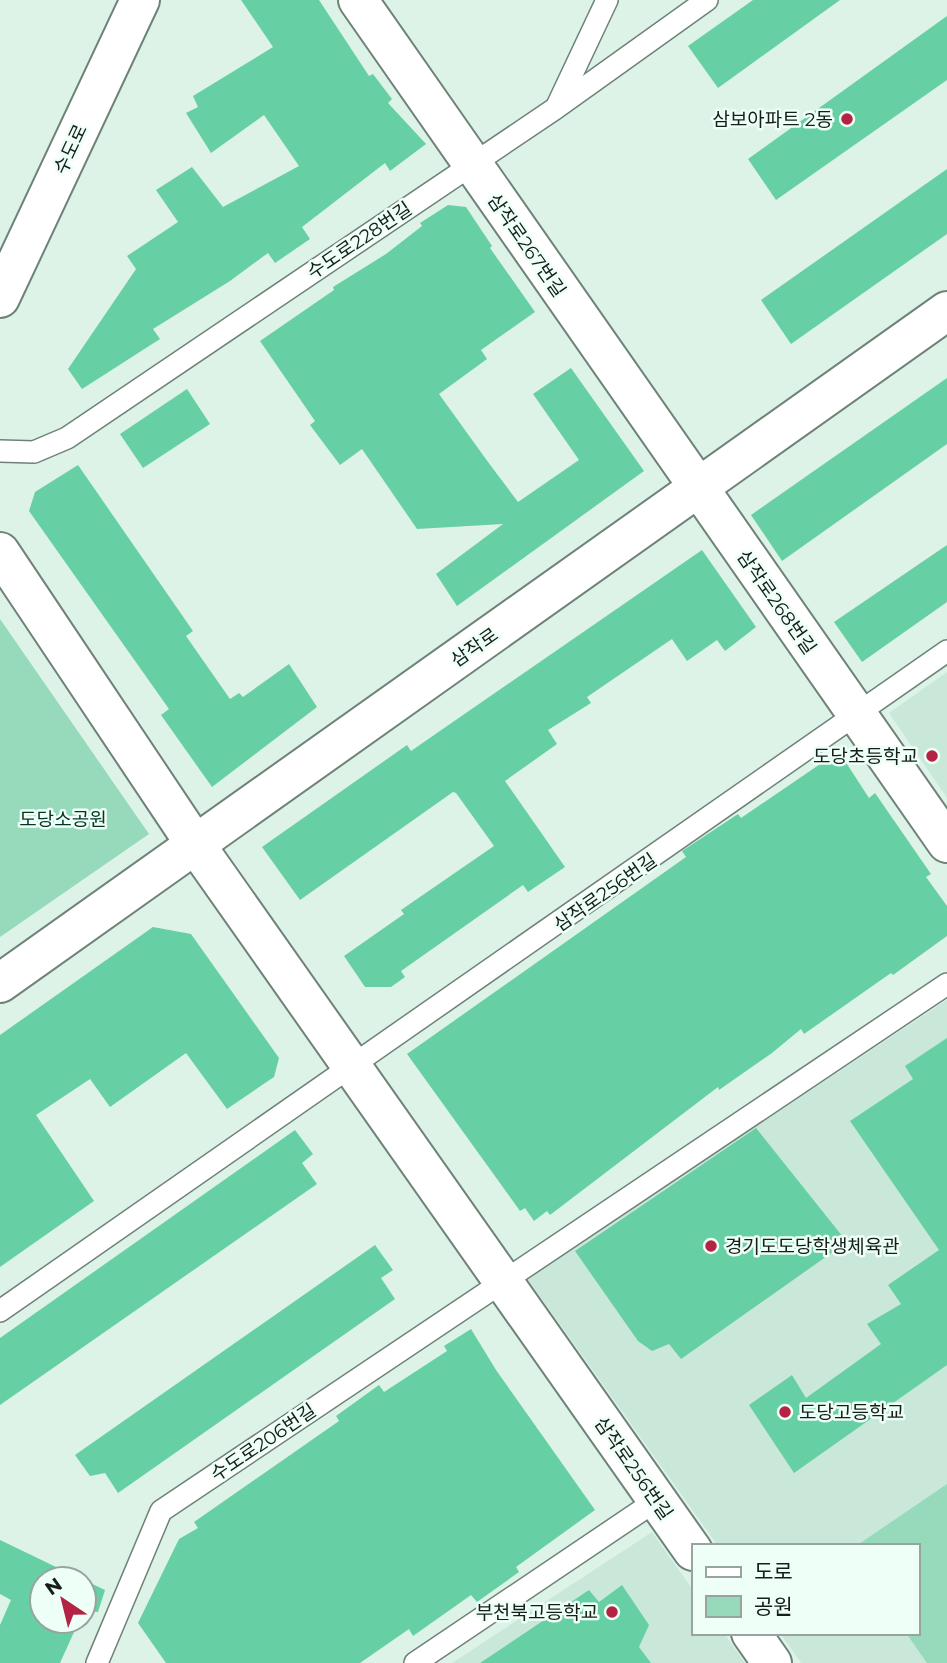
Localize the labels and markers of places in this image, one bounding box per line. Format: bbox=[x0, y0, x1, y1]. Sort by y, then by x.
place label: 삼보아파트 2동 bbox=[712, 108, 833, 131]
marker: 삼보아파트 2동 bbox=[839, 111, 855, 127]
place label: 도당초등학교 bbox=[813, 745, 918, 768]
marker: 도당초등학교 bbox=[924, 748, 940, 764]
place label: 경기도도당학생체육관 bbox=[725, 1235, 900, 1258]
marker: 경기도도당학생체육관 bbox=[703, 1238, 719, 1254]
place label: 도당고등학교 bbox=[799, 1401, 904, 1424]
marker: 도당고등학교 bbox=[777, 1404, 793, 1420]
place label: 부천북고등학교 bbox=[476, 1601, 598, 1624]
marker: 부천북고등학교 bbox=[604, 1604, 620, 1620]

